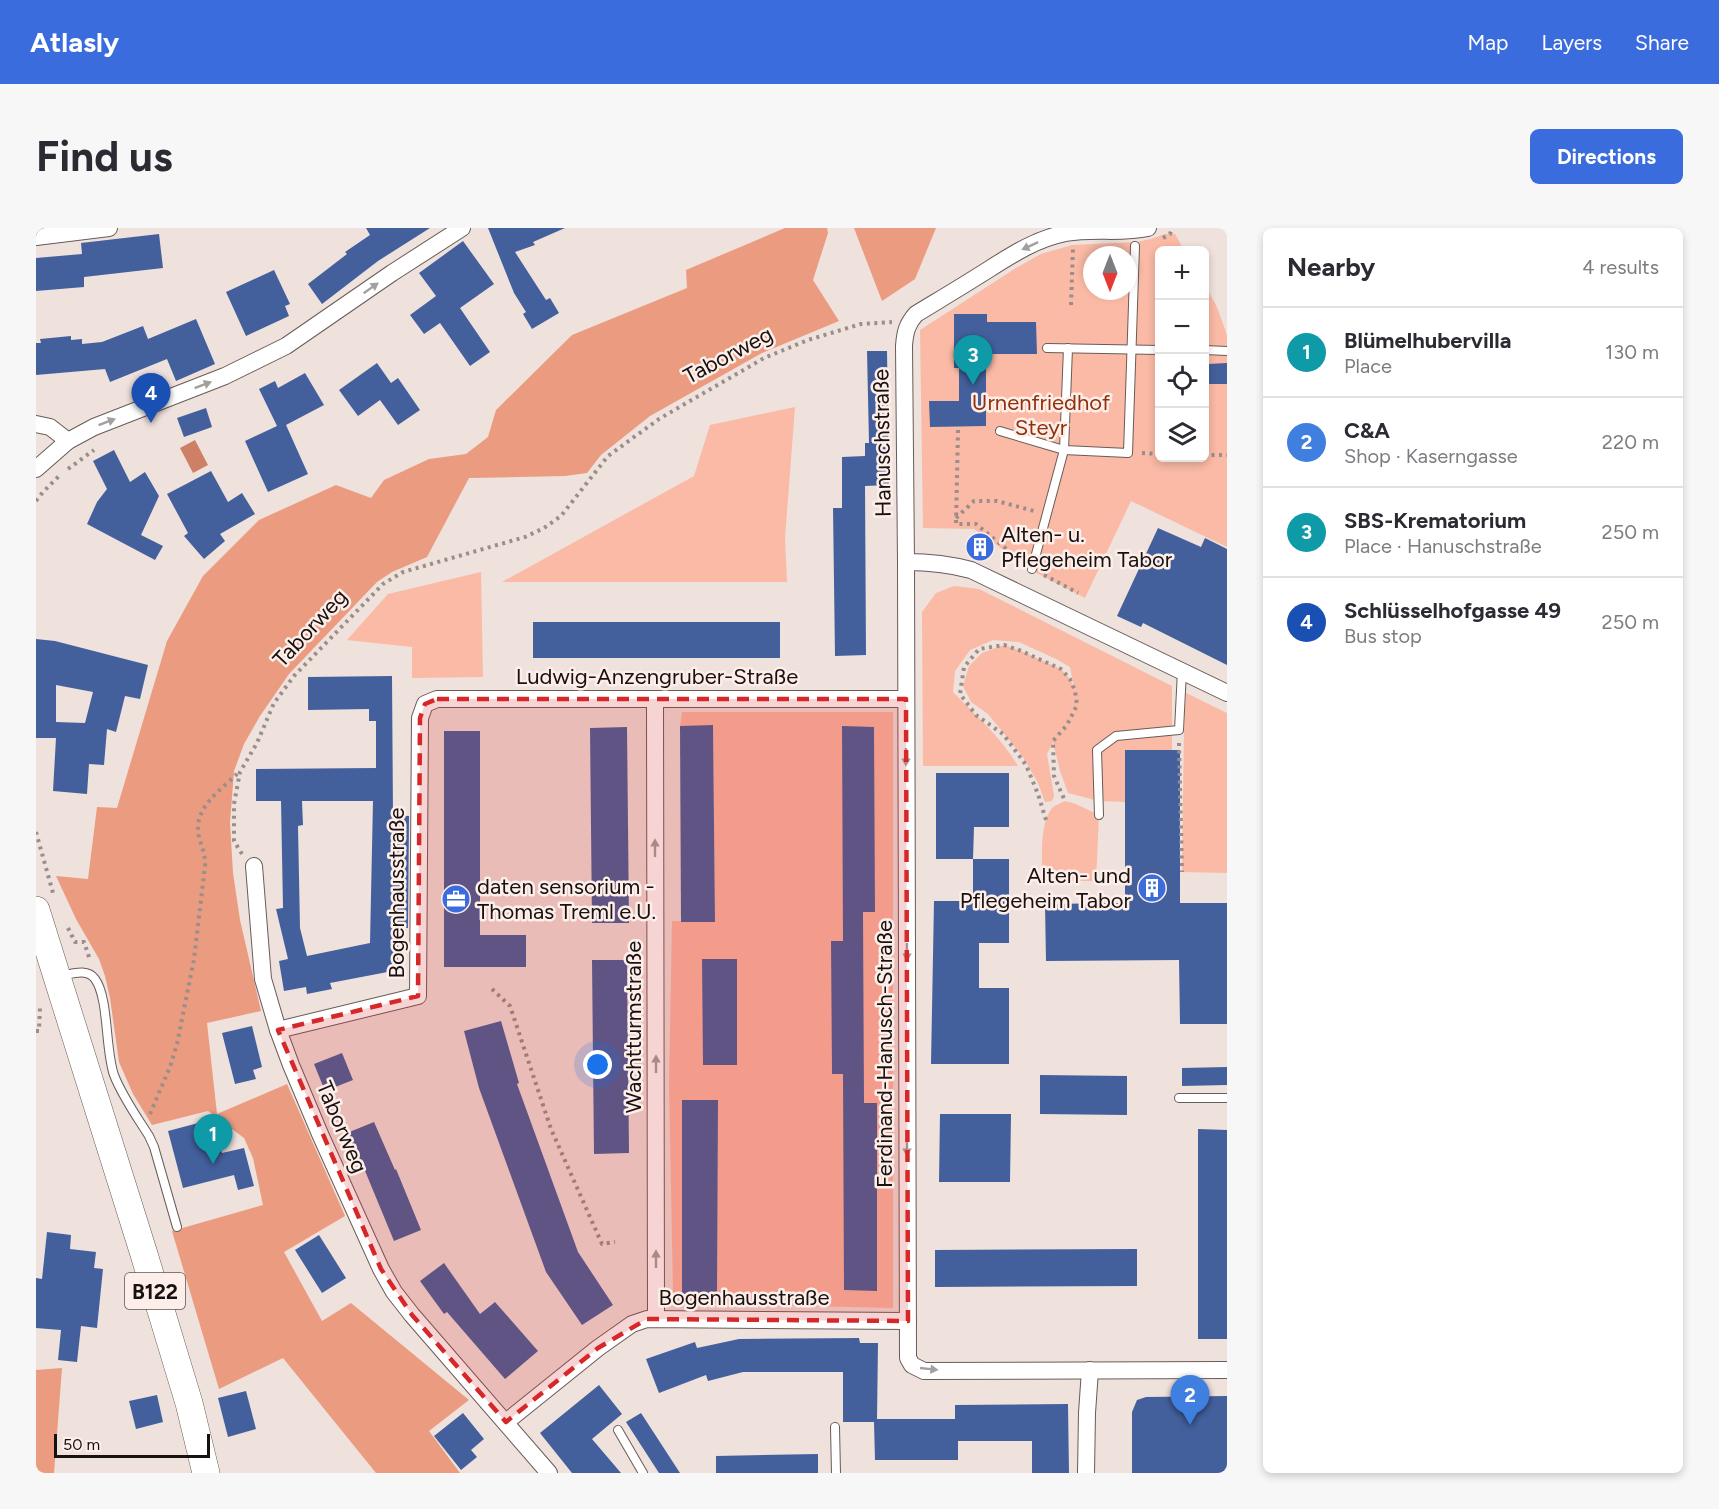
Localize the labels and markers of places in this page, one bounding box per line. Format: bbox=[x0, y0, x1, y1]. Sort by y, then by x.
pin: 3 bbox=[954, 336, 992, 385]
pin: 4 bbox=[132, 374, 170, 423]
place label: Alten- u. Pflegeheim Tabor bbox=[1001, 521, 1173, 573]
building icon: Alten- u. Pflegeheim Tabor bbox=[964, 531, 996, 563]
place label: Alten- und Pflegeheim Tabor bbox=[960, 862, 1132, 914]
building icon: Alten- und Pflegeheim Tabor bbox=[1136, 872, 1168, 904]
place label: daten sensorium - Thomas Treml e.U. bbox=[477, 873, 656, 925]
office icon: daten sensorium - Thomas Treml e.U. bbox=[440, 883, 472, 915]
pin: 1 bbox=[194, 1114, 232, 1164]
pin: 2 bbox=[1170, 1376, 1210, 1425]

